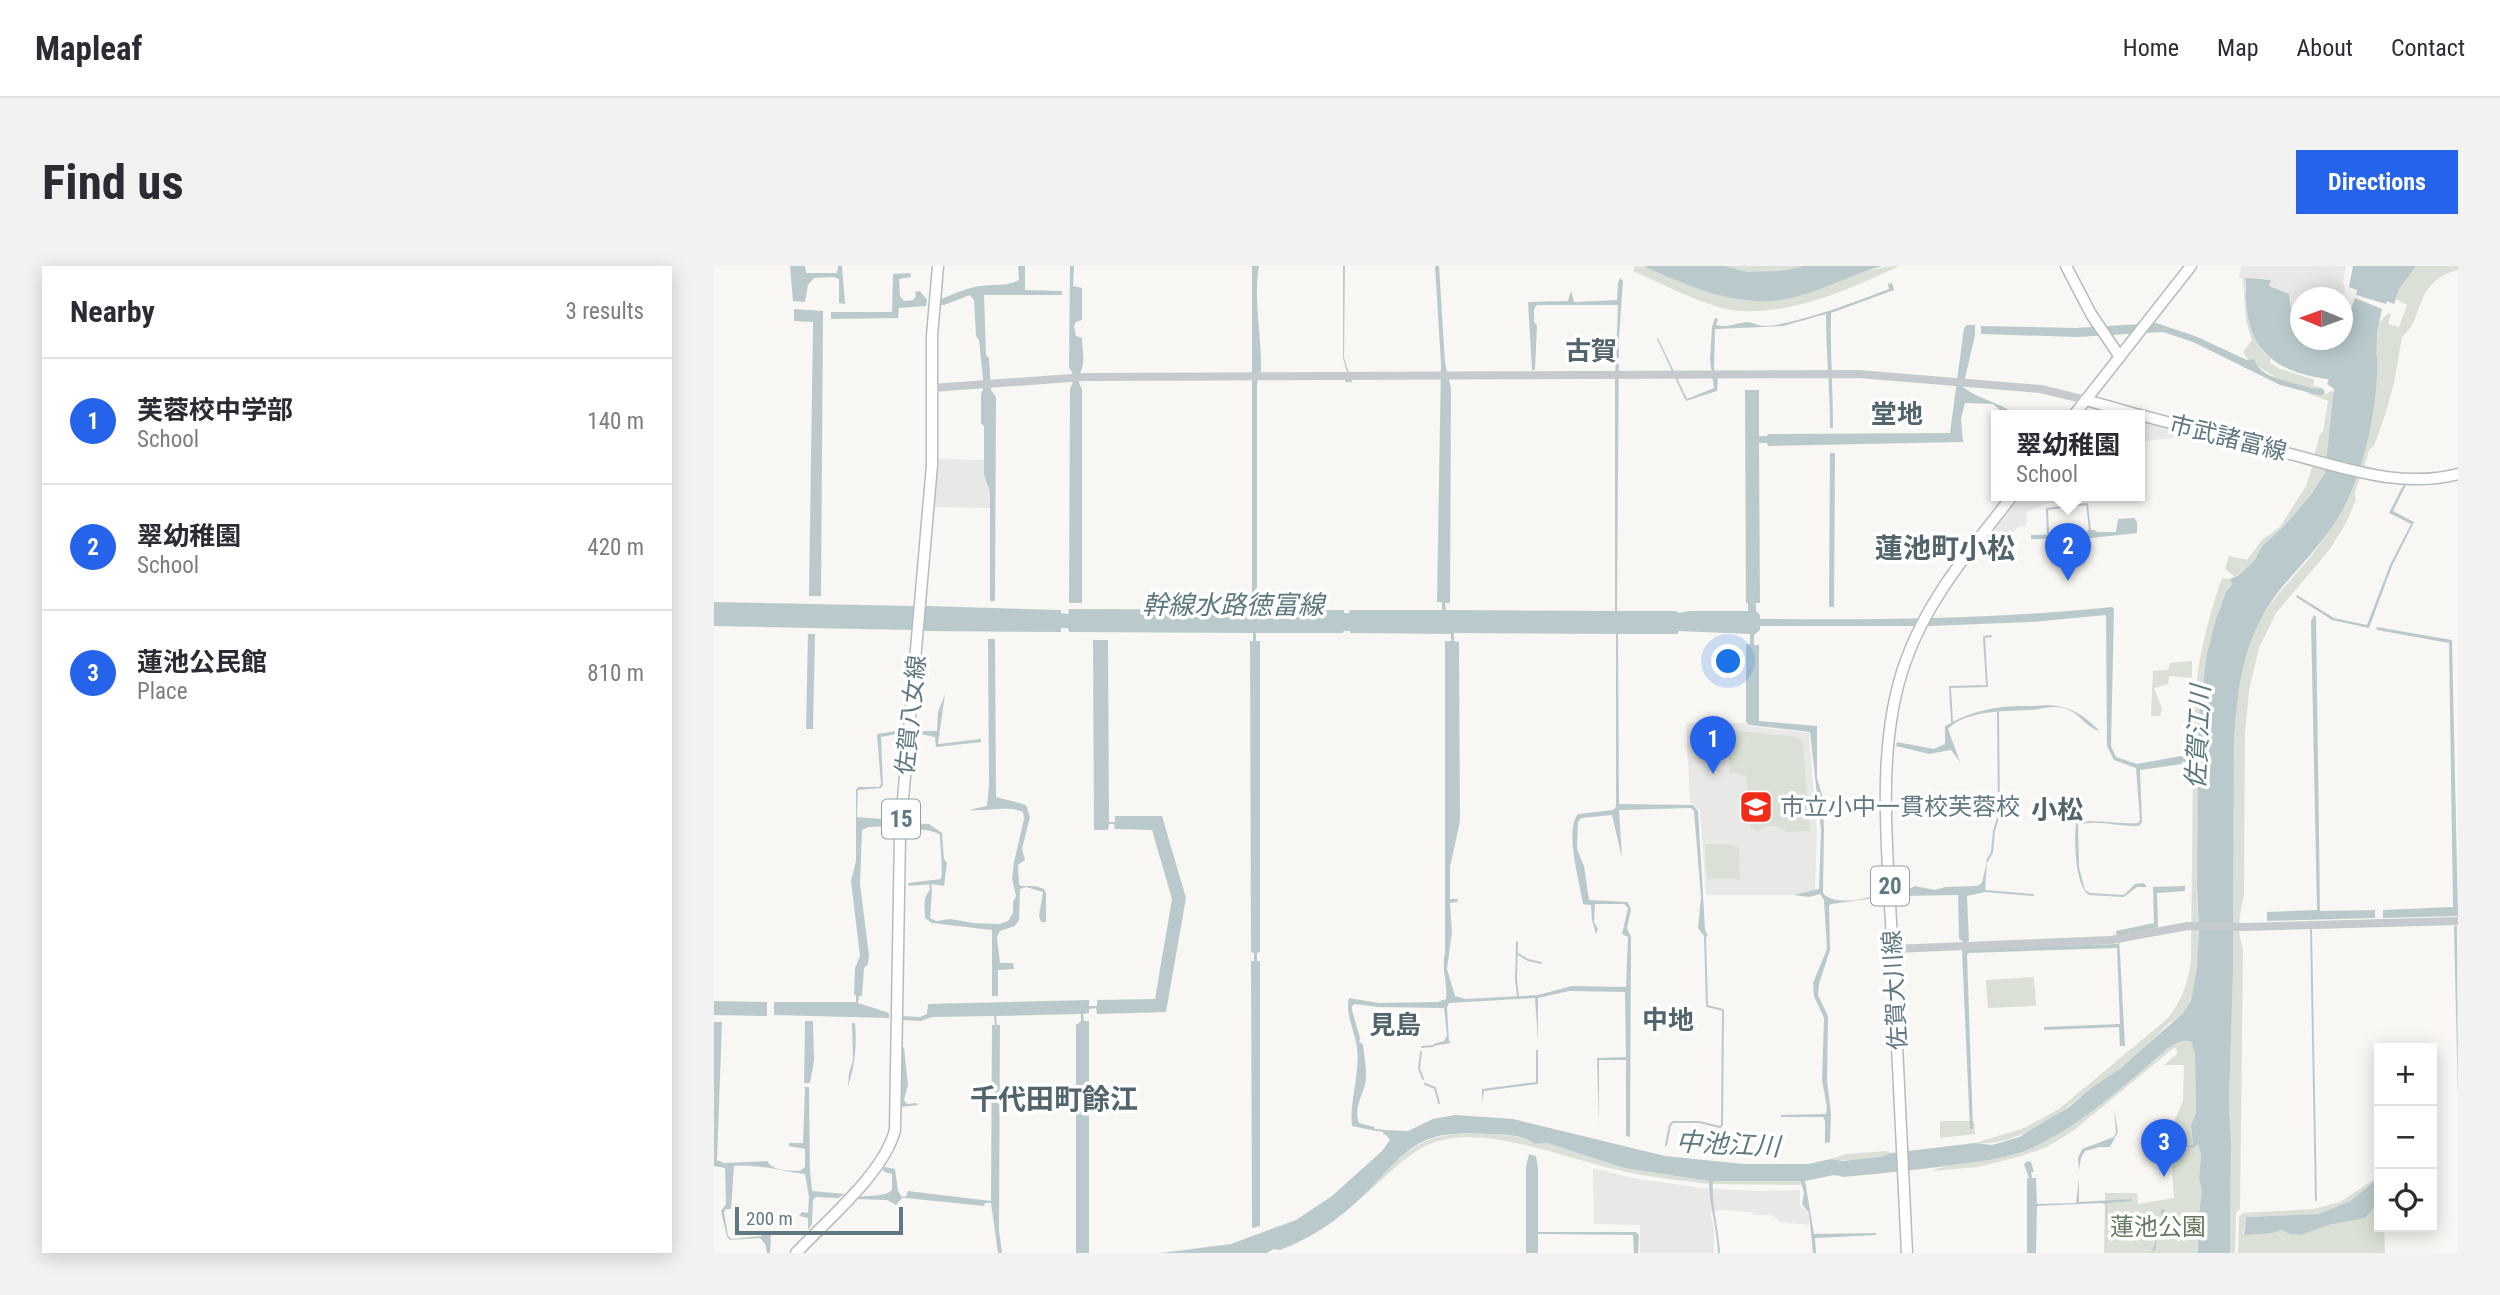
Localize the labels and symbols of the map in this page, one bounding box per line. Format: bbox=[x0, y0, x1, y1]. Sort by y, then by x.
north arrow bbox=[2290, 287, 2353, 350]
district label: 古賀 bbox=[1565, 336, 1617, 366]
district label: 堂地 bbox=[1871, 399, 1923, 429]
street label: 市武諸富線 bbox=[2166, 410, 2290, 466]
pin: 2 bbox=[2045, 523, 2091, 581]
district label: 蓮池町小松 bbox=[1875, 532, 2015, 565]
water label: 幹線水路徳富線 bbox=[1142, 590, 1327, 620]
your location bbox=[1711, 644, 1745, 678]
street label: 佐賀八女線 bbox=[891, 654, 931, 776]
water label: 佐賀江川 bbox=[2180, 681, 2216, 790]
pin: 1 bbox=[1690, 716, 1736, 774]
school or university icon: 市立小中一貫校芙蓉校 bbox=[1737, 788, 1775, 826]
place label: 市立小中一貫校芙蓉校 bbox=[1780, 793, 2020, 821]
district label: 小松 bbox=[2031, 795, 2083, 825]
road number: 15 bbox=[882, 800, 920, 838]
road number: 20 bbox=[1871, 866, 1909, 906]
street label: 佐賀大川線 bbox=[1878, 929, 1912, 1051]
district label: 中地 bbox=[1642, 1005, 1694, 1035]
district label: 見島 bbox=[1369, 1010, 1421, 1040]
district label: 千代田町餘江 bbox=[970, 1083, 1138, 1116]
pin: 3 bbox=[2141, 1119, 2187, 1177]
water label: 中池江川 bbox=[1675, 1126, 1784, 1162]
scale bar bbox=[735, 1204, 903, 1236]
park label: 蓮池公園 bbox=[2110, 1213, 2206, 1241]

